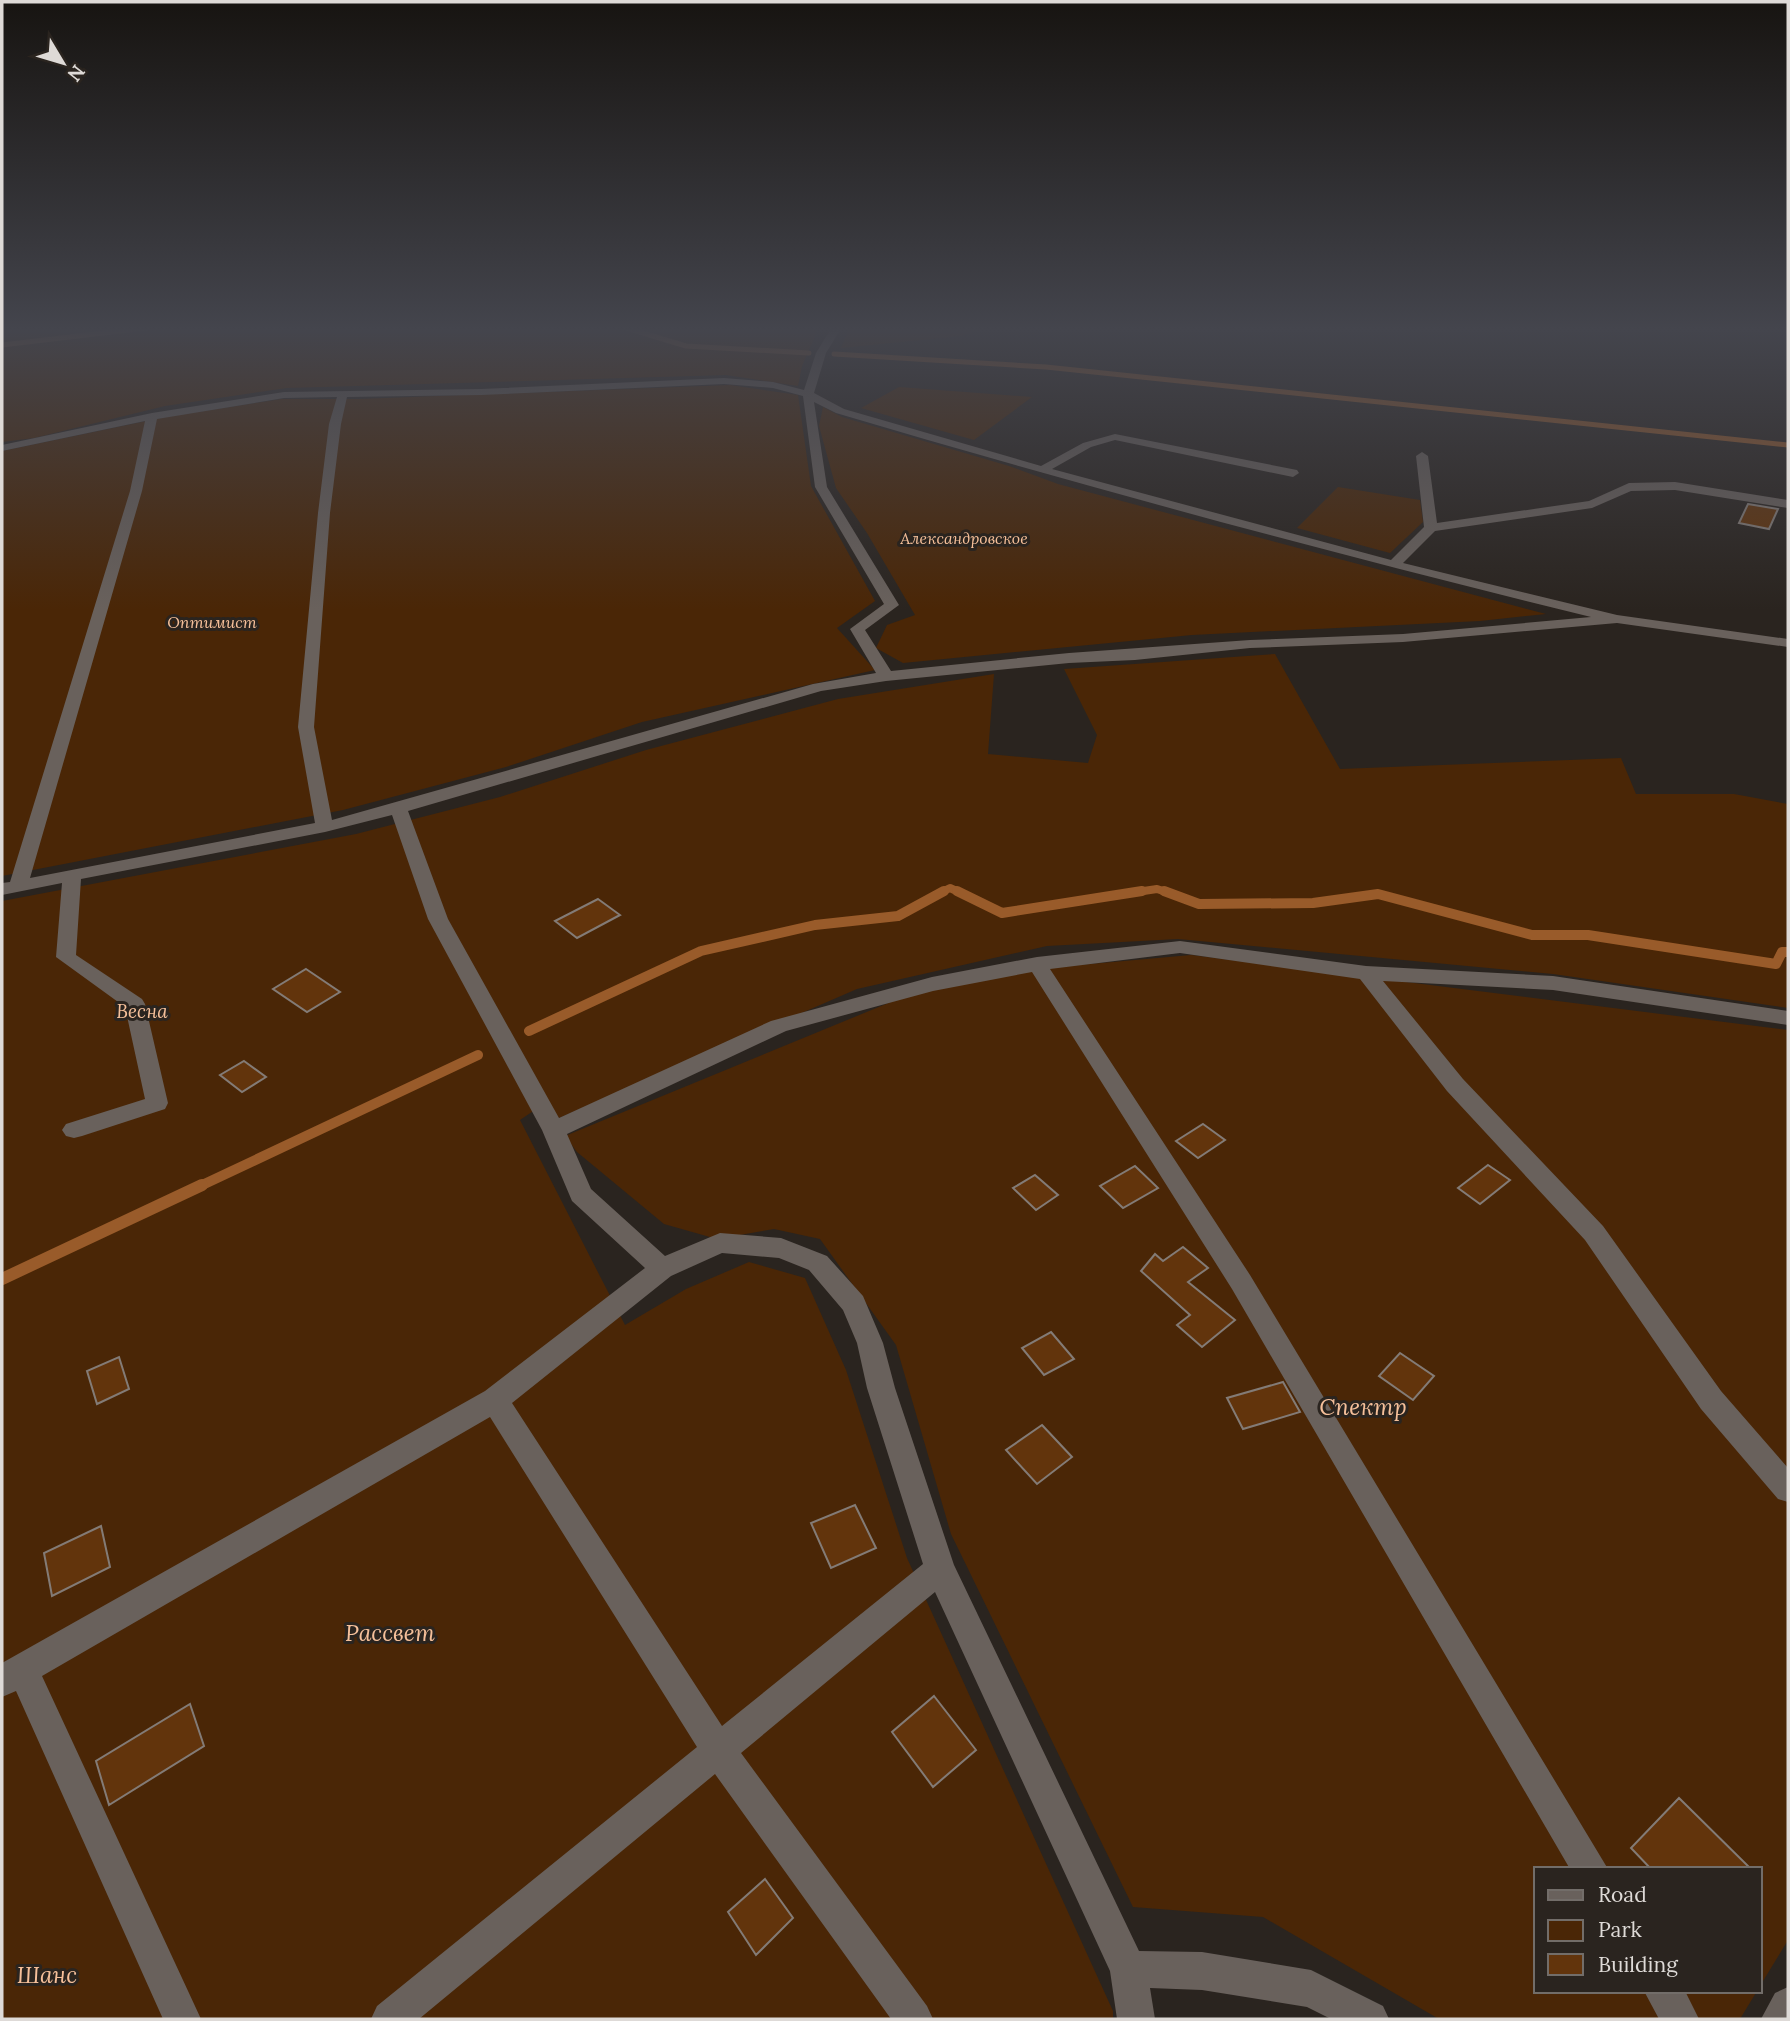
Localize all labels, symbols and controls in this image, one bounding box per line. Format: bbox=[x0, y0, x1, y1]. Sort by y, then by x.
north arrow bbox=[28, 28, 98, 98]
text: N bbox=[62, 60, 90, 87]
park label: Александровское bbox=[899, 528, 1028, 548]
park label: Оптимист bbox=[167, 612, 257, 632]
park label: Весна bbox=[116, 999, 168, 1023]
park label: Спектр bbox=[1319, 1392, 1407, 1421]
park label: Рассвет bbox=[345, 1618, 435, 1647]
legend bbox=[1534, 1867, 1762, 1993]
text: Road bbox=[1598, 1881, 1647, 1908]
text: Park bbox=[1598, 1916, 1642, 1943]
text: Building bbox=[1598, 1951, 1678, 1978]
park label: Шанс bbox=[17, 1960, 77, 1989]

